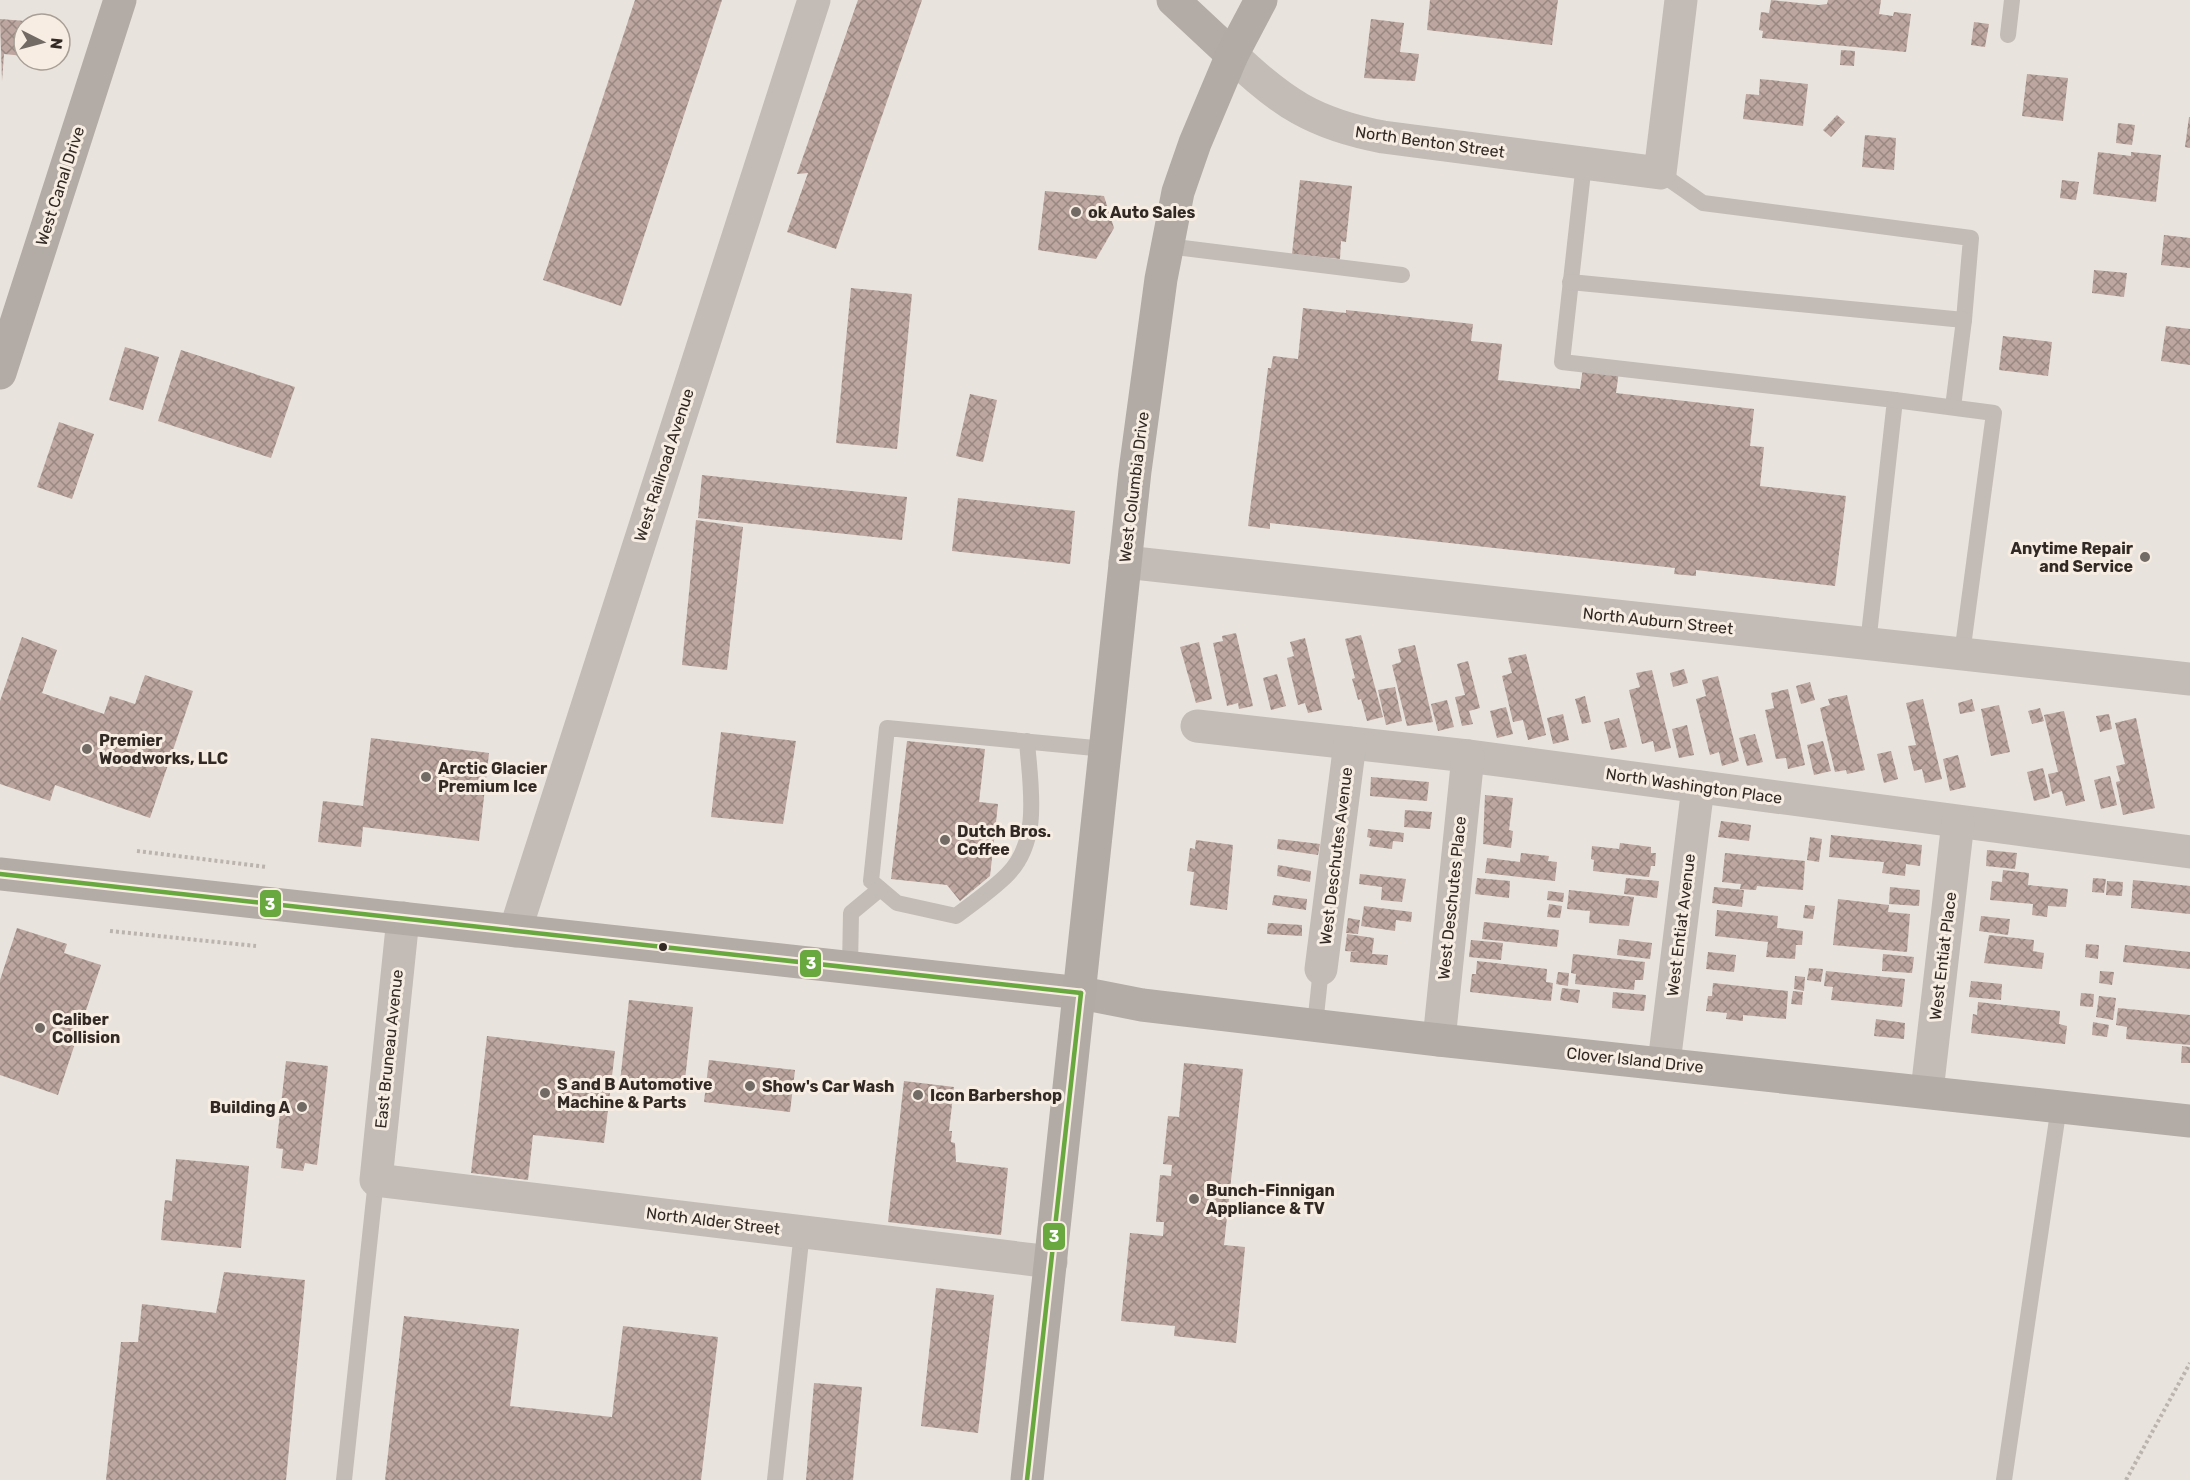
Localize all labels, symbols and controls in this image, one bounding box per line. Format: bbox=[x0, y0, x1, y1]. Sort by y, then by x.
north arrow bbox=[12, 12, 72, 72]
text: N bbox=[46, 37, 66, 50]
street label: North Benton Street bbox=[1354, 122, 1506, 162]
street label: West Canal Drive bbox=[32, 124, 88, 248]
place label: ok Auto Sales bbox=[1088, 203, 1195, 222]
marker: ok Auto Sales bbox=[1069, 205, 1083, 219]
street label: West Railroad Avenue bbox=[630, 386, 698, 544]
street label: West Columbia Drive bbox=[1115, 410, 1153, 564]
place label: Anytime Repair and Service bbox=[2011, 539, 2134, 576]
marker: Anytime Repair and Service bbox=[2138, 550, 2152, 564]
street label: North Auburn Street bbox=[1582, 604, 1734, 638]
place label: Premier Woodworks, LLC bbox=[99, 731, 228, 768]
marker: Premier Woodworks, LLC bbox=[80, 742, 94, 756]
place label: Arctic Glacier Premium Ice bbox=[438, 759, 548, 796]
street label: North Washington Place bbox=[1604, 764, 1784, 808]
street label: West Deschutes Avenue bbox=[1316, 766, 1356, 946]
marker: Arctic Glacier Premium Ice bbox=[419, 770, 433, 784]
street label: West Deschutes Place bbox=[1434, 815, 1470, 981]
place label: Dutch Bros. Coffee bbox=[957, 822, 1051, 859]
marker: Dutch Bros. Coffee bbox=[938, 833, 952, 847]
street label: West Entiat Avenue bbox=[1663, 852, 1699, 997]
line badge: 3 bbox=[259, 889, 282, 918]
street label: West Entiat Place bbox=[1926, 891, 1960, 1021]
text: 3 bbox=[265, 895, 275, 914]
unlabelled marker bbox=[657, 941, 669, 953]
line badge: 3 bbox=[799, 949, 822, 978]
text: 3 bbox=[806, 954, 816, 973]
street label: East Bruneau Avenue bbox=[371, 968, 407, 1130]
place label: Caliber Collision bbox=[52, 1010, 120, 1047]
marker: Caliber Collision bbox=[33, 1021, 47, 1035]
street label: Clover Island Drive bbox=[1566, 1043, 1704, 1077]
place label: S and B Automotive Machine & Parts bbox=[557, 1075, 713, 1112]
place label: Show's Car Wash bbox=[762, 1077, 894, 1096]
marker: Show's Car Wash bbox=[743, 1079, 757, 1093]
marker: S and B Automotive Machine & Parts bbox=[538, 1086, 552, 1100]
place label: Icon Barbershop bbox=[930, 1086, 1062, 1105]
marker: Icon Barbershop bbox=[911, 1088, 925, 1102]
place label: Building A bbox=[210, 1098, 291, 1117]
marker: Building A bbox=[295, 1100, 309, 1114]
place label: Bunch-Finnigan Appliance & TV bbox=[1206, 1181, 1335, 1218]
marker: Bunch-Finnigan Appliance & TV bbox=[1187, 1192, 1201, 1206]
street label: North Alder Street bbox=[645, 1203, 781, 1239]
line badge: 3 bbox=[1042, 1222, 1066, 1251]
text: 3 bbox=[1049, 1227, 1059, 1246]

